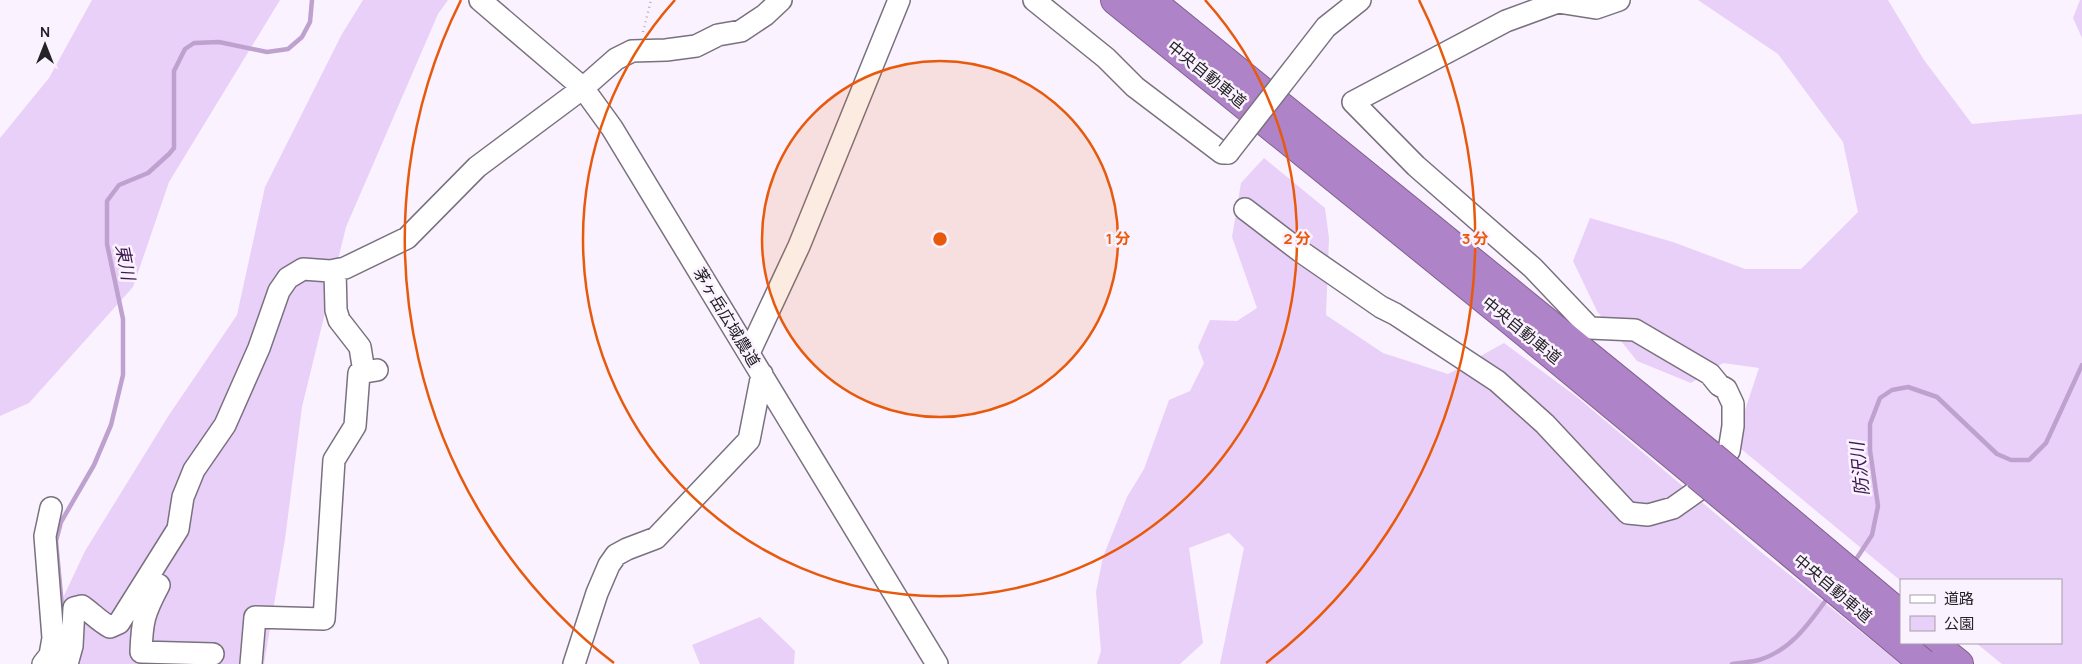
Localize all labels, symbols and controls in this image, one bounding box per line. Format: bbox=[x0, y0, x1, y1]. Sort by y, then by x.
north arrow bbox=[20, 20, 70, 70]
text: N bbox=[40, 22, 50, 41]
street label: 中央自動車道 bbox=[1163, 35, 1251, 113]
text: 1 分 bbox=[1106, 228, 1130, 249]
text: 2 分 bbox=[1284, 228, 1310, 249]
text: 3 分 bbox=[1462, 228, 1488, 249]
centre of rings bbox=[931, 230, 949, 248]
water label: 東川 bbox=[111, 242, 142, 284]
street label: 茅ヶ岳広域農道 bbox=[689, 263, 765, 371]
street label: 中央自動車道 bbox=[1478, 291, 1566, 369]
water label: 防沢川 bbox=[1844, 439, 1874, 497]
street label: 中央自動車道 bbox=[1789, 549, 1877, 627]
legend bbox=[1900, 579, 2062, 644]
text: 道路 bbox=[1944, 588, 1974, 609]
text: 公園 bbox=[1944, 613, 1974, 634]

